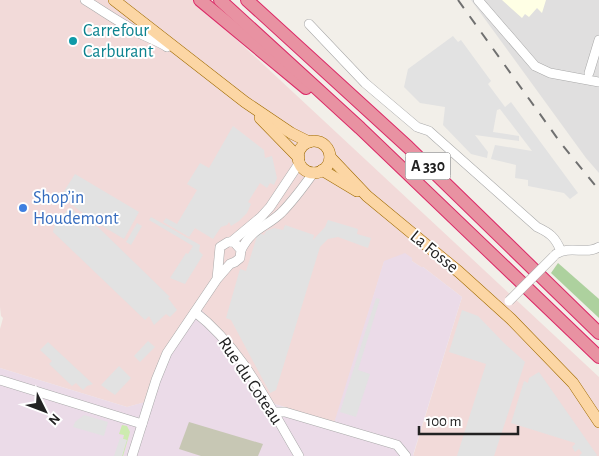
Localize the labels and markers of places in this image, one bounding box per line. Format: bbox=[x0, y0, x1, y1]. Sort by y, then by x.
place label: Carrefour Carburant bbox=[83, 22, 154, 61]
marker: Carrefour Carburant bbox=[67, 35, 79, 47]
place label: Shop’in Houdemont bbox=[33, 189, 119, 228]
marker: Shop’in Houdemont bbox=[17, 202, 29, 214]

